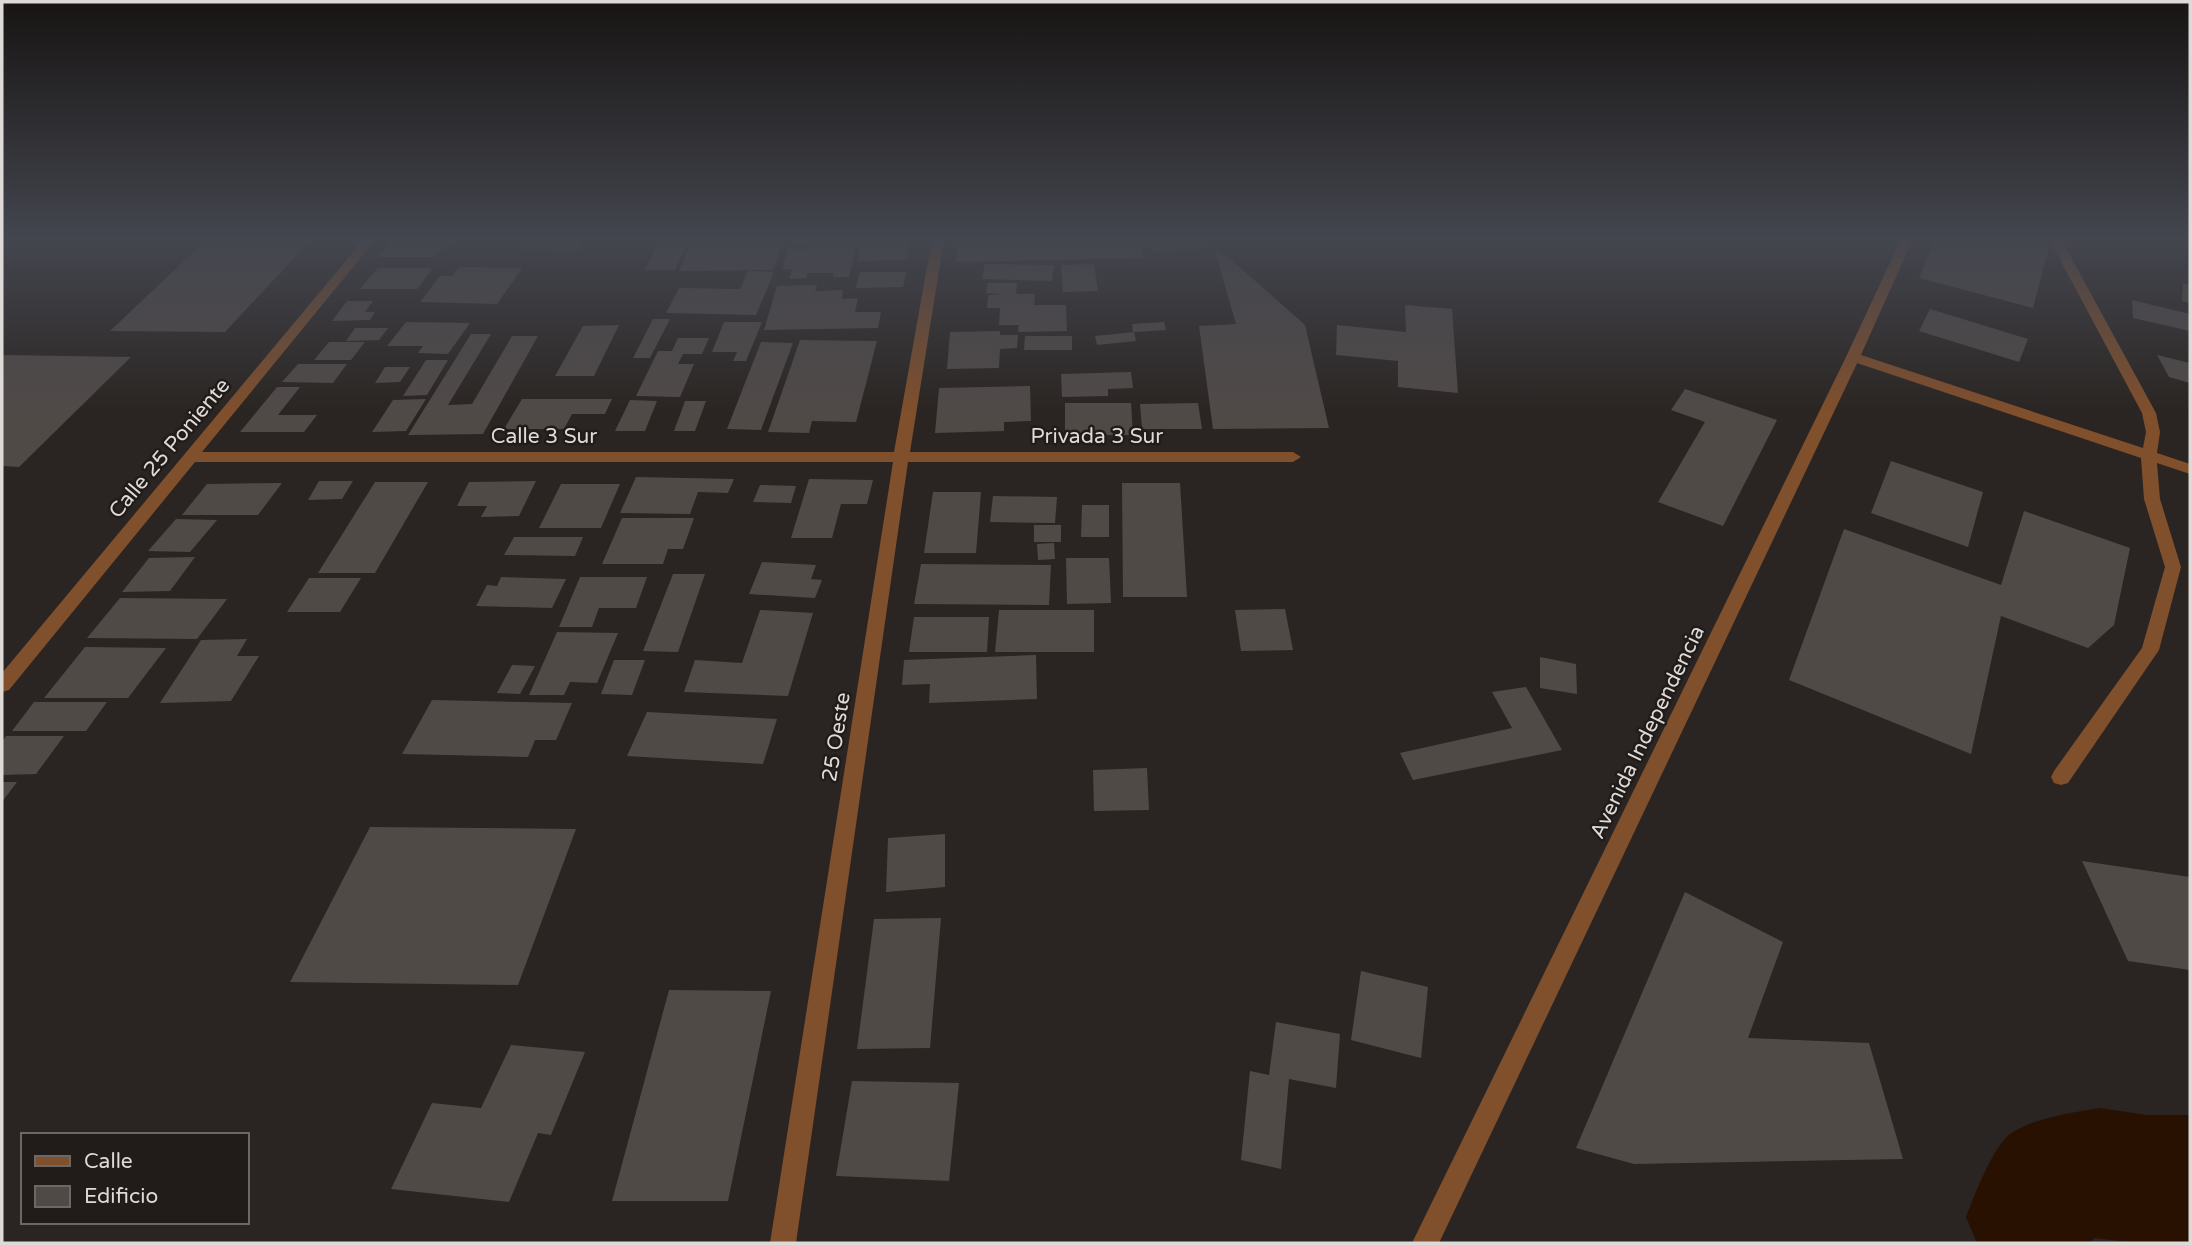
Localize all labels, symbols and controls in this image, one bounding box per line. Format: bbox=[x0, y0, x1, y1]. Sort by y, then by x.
street label: Calle 25 Poniente bbox=[104, 373, 235, 523]
street label: Calle 3 Sur bbox=[491, 424, 597, 449]
street label: Privada 3 Sur bbox=[1031, 424, 1163, 449]
street label: Avenida Independencia bbox=[1585, 622, 1710, 843]
street label: 25 Oeste bbox=[817, 691, 856, 784]
legend bbox=[21, 1133, 248, 1224]
text: Calle bbox=[84, 1149, 133, 1174]
text: Edificio bbox=[84, 1184, 158, 1209]

